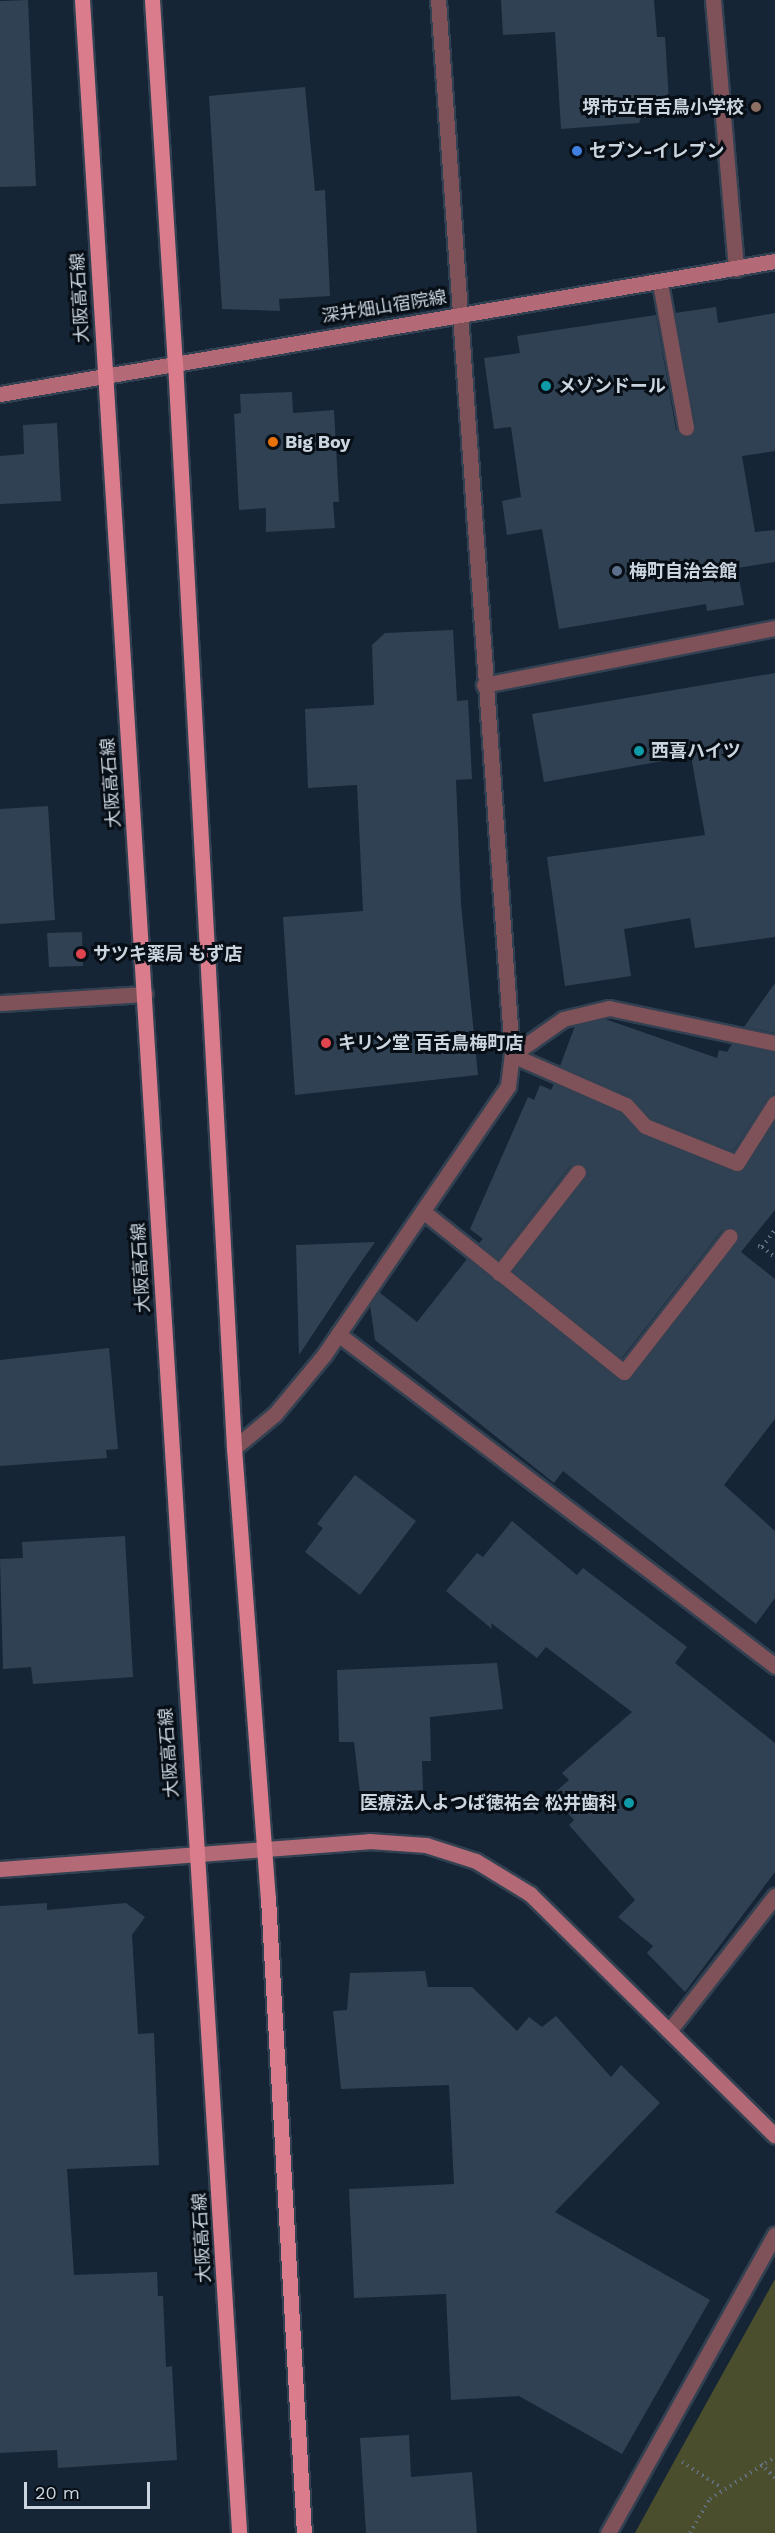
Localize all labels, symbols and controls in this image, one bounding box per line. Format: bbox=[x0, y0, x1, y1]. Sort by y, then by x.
place label: 堺市立百舌鳥小学校 bbox=[582, 96, 744, 118]
marker: 堺市立百舌鳥小学校 bbox=[749, 100, 763, 114]
place label: セブン-イレブン bbox=[589, 140, 725, 162]
marker: セブン-イレブン bbox=[570, 144, 584, 158]
street label: 大阪高石線 bbox=[67, 252, 93, 344]
street label: 深井畑山宿院線 bbox=[320, 286, 448, 328]
place label: メゾンドール bbox=[558, 375, 666, 397]
marker: メゾンドール bbox=[539, 379, 553, 393]
place label: Big Boy bbox=[285, 431, 351, 453]
marker: Big Boy bbox=[266, 435, 280, 449]
place label: 梅町自治会館 bbox=[629, 560, 737, 582]
marker: 梅町自治会館 bbox=[610, 564, 624, 578]
street label: 大阪高石線 bbox=[97, 737, 125, 829]
place label: 西喜ハイツ bbox=[651, 740, 741, 762]
marker: 西喜ハイツ bbox=[632, 744, 646, 758]
place label: サツキ薬局 もず店 bbox=[93, 943, 242, 965]
marker: サツキ薬局 もず店 bbox=[74, 947, 88, 961]
place label: キリン堂 百舌鳥梅町店 bbox=[338, 1032, 523, 1054]
marker: キリン堂 百舌鳥梅町店 bbox=[319, 1036, 333, 1050]
street label: 大阪高石線 bbox=[128, 1222, 154, 1314]
street label: 大阪高石線 bbox=[155, 1707, 183, 1799]
place label: 医療法人よつば徳祐会 松井歯科 bbox=[360, 1792, 617, 1814]
marker: 医療法人よつば徳祐会 松井歯科 bbox=[622, 1796, 636, 1810]
street label: 大阪高石線 bbox=[189, 2192, 215, 2284]
scale bar bbox=[27, 2470, 153, 2508]
text: 20 m bbox=[35, 2482, 80, 2503]

